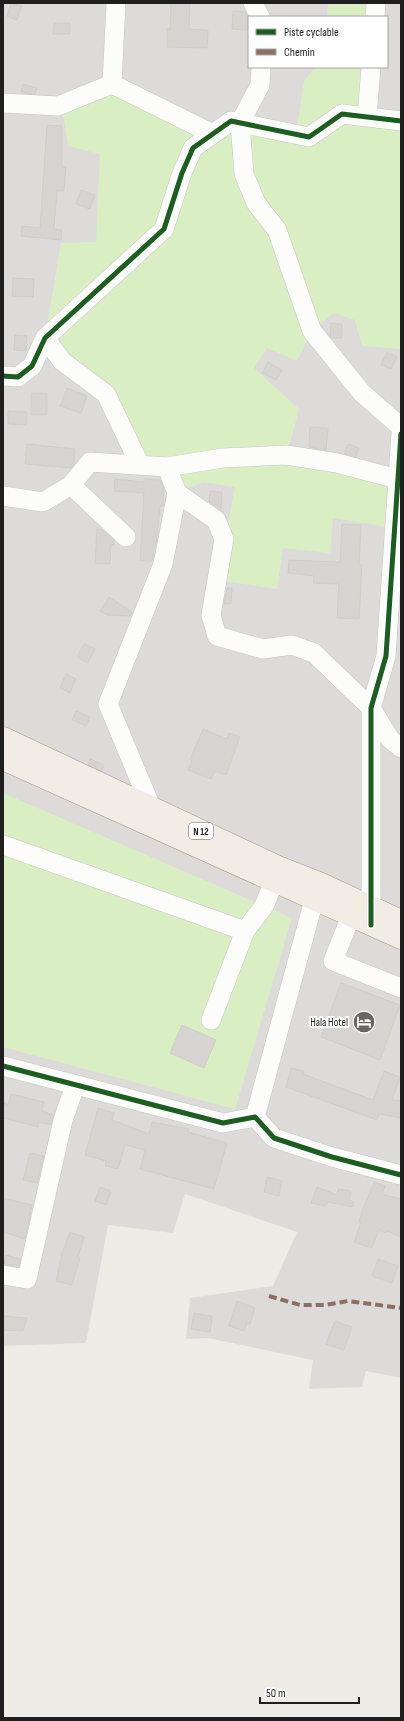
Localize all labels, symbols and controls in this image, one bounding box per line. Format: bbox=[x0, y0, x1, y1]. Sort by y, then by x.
legend bbox=[248, 16, 388, 68]
text: Piste cyclable bbox=[284, 25, 339, 40]
text: Chemin bbox=[284, 45, 315, 60]
road number: N 12 bbox=[189, 823, 213, 839]
hotel icon: Hala Hotel bbox=[351, 1009, 377, 1035]
place label: Hala Hotel bbox=[310, 1016, 348, 1029]
scale bar bbox=[260, 1679, 359, 1705]
text: 50 m bbox=[266, 1686, 286, 1701]

